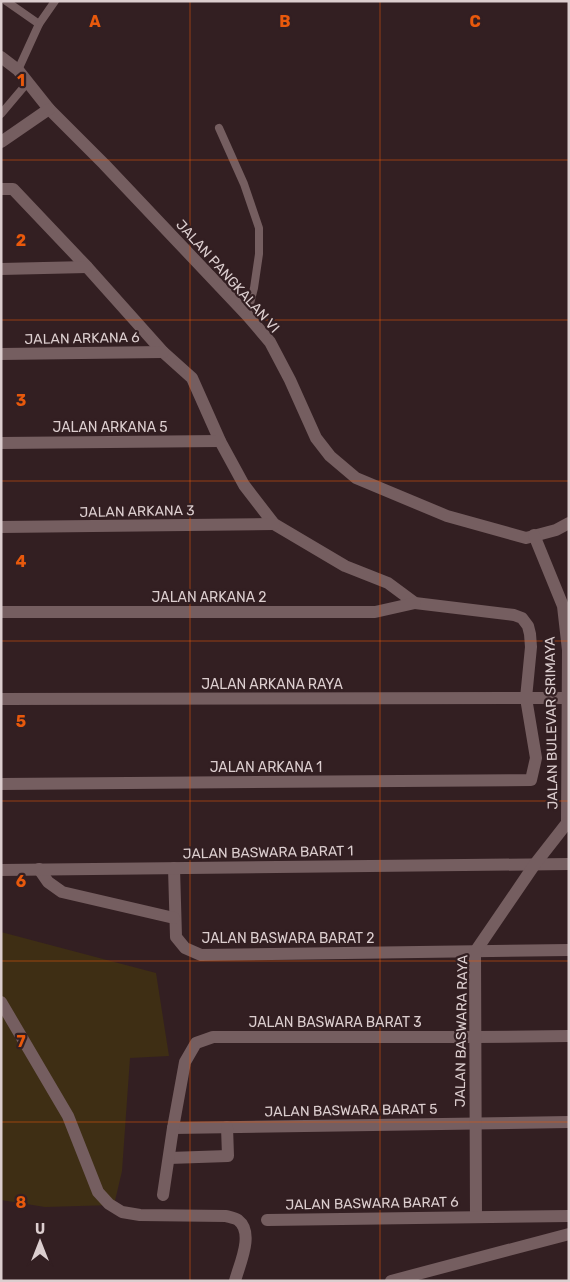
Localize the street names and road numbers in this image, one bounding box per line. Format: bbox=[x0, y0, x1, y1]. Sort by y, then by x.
street label: JALAN PANGKALAN VI bbox=[172, 216, 283, 336]
street label: JALAN ARKANA 6 bbox=[24, 329, 140, 348]
street label: JALAN ARKANA 5 bbox=[53, 419, 167, 436]
street label: JALAN ARKANA 3 bbox=[79, 502, 195, 521]
street label: JALAN ARKANA 2 bbox=[152, 589, 266, 606]
street label: JALAN BULEVAR SRIMAYA bbox=[541, 636, 562, 810]
street label: JALAN ARKANA RAYA bbox=[201, 676, 343, 693]
street label: JALAN ARKANA 1 bbox=[210, 759, 322, 776]
street label: JALAN BASWARA BARAT 1 bbox=[183, 843, 353, 862]
street label: JALAN BASWARA BARAT 2 bbox=[202, 930, 374, 947]
street label: JALAN BASWARA RAYA bbox=[452, 954, 471, 1107]
street label: JALAN BASWARA BARAT 3 bbox=[248, 1014, 422, 1031]
street label: JALAN BASWARA BARAT 5 bbox=[264, 1100, 438, 1121]
street label: JALAN BASWARA BARAT 6 bbox=[285, 1193, 459, 1214]

